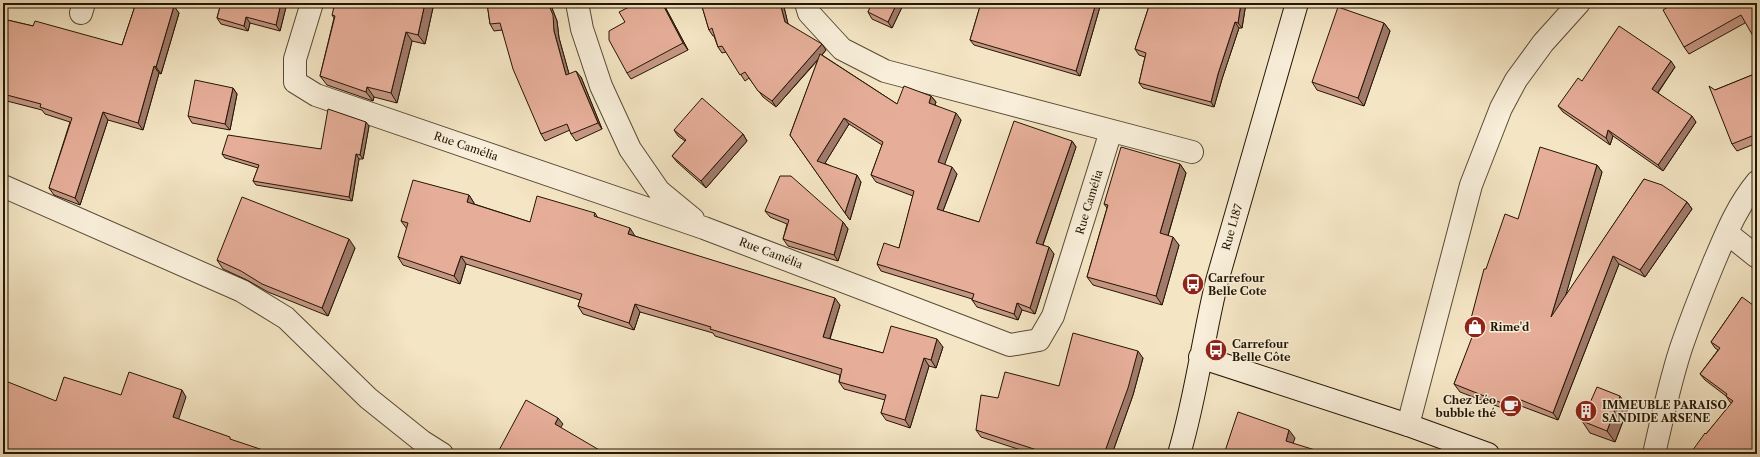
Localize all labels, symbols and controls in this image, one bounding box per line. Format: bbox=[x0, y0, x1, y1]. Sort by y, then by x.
street label: Rue Camélia bbox=[432, 128, 500, 164]
street label: Rue Camélia bbox=[1073, 168, 1106, 236]
street label: Rue L187 bbox=[1219, 202, 1245, 252]
street label: Rue Camélia bbox=[737, 234, 805, 272]
bus stop icon: Carrefour Belle Cote bbox=[1180, 271, 1206, 297]
place label: Carrefour Belle Cote bbox=[1208, 271, 1267, 298]
shop icon: Rime'd bbox=[1462, 314, 1488, 340]
place label: Rime'd bbox=[1490, 320, 1530, 334]
bus stop icon: Carrefour Belle Côte bbox=[1203, 337, 1229, 363]
place label: Carrefour Belle Côte bbox=[1232, 337, 1291, 364]
place label: Chez Léo bubble thé bbox=[1434, 393, 1496, 420]
cafe icon: Chez Léo bubble thé bbox=[1498, 393, 1524, 419]
building icon: IMMEUBLE PARAISO SANDIDE ARSENE bbox=[1573, 398, 1599, 424]
place label: IMMEUBLE PARAISO SANDIDE ARSENE bbox=[1602, 398, 1727, 425]

